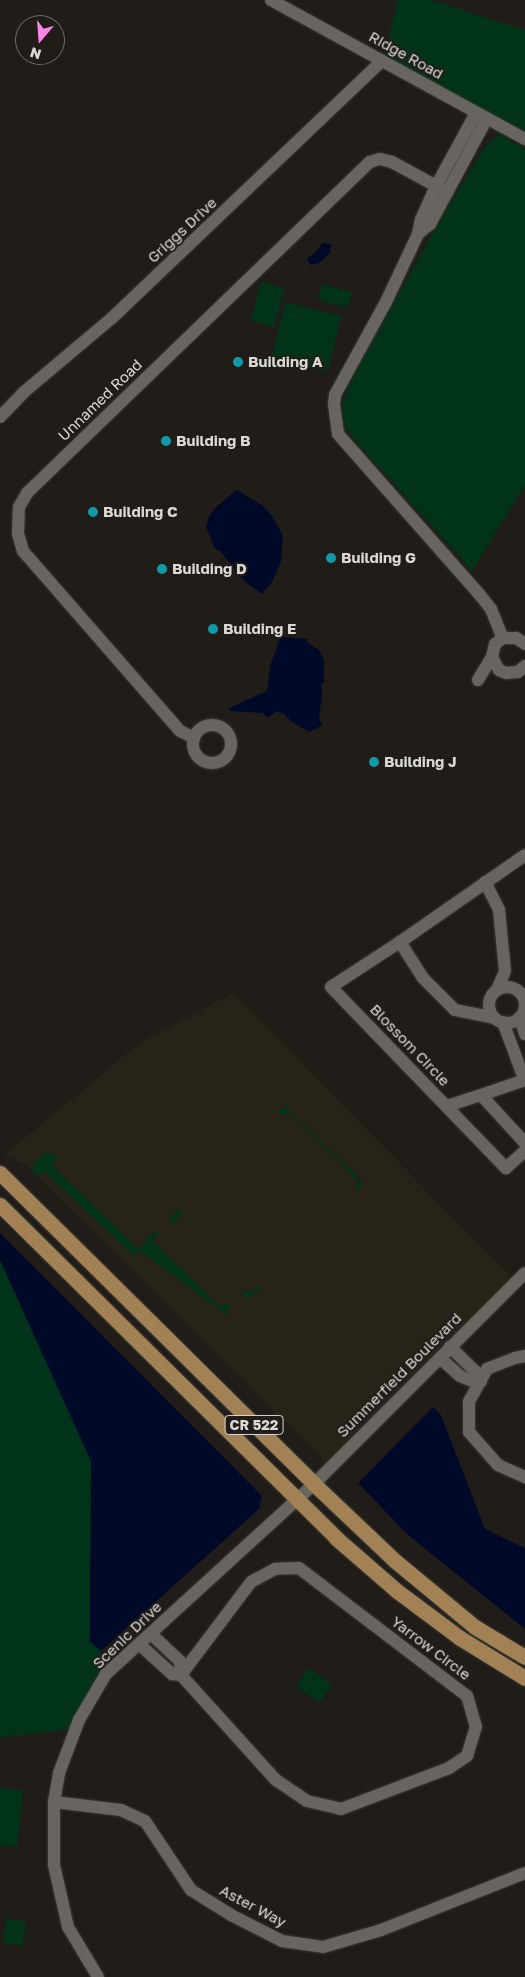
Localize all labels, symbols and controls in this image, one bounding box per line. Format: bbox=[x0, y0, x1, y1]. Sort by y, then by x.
north arrow bbox=[15, 15, 65, 65]
street label: Ridge Road bbox=[366, 27, 446, 83]
text: N bbox=[28, 44, 43, 64]
street label: Griggs Drive bbox=[144, 193, 220, 267]
place label: Building A bbox=[248, 353, 323, 371]
street label: Unnamed Road bbox=[54, 355, 146, 445]
marker: Building A bbox=[232, 356, 244, 368]
place label: Building B bbox=[176, 432, 251, 450]
marker: Building B bbox=[160, 435, 172, 447]
place label: Building C bbox=[103, 503, 178, 521]
marker: Building C bbox=[87, 506, 99, 518]
place label: Building G bbox=[341, 549, 416, 567]
marker: Building G bbox=[325, 552, 337, 564]
place label: Building D bbox=[172, 560, 247, 578]
marker: Building D bbox=[156, 563, 168, 575]
place label: Building E bbox=[223, 620, 296, 638]
marker: Building E bbox=[207, 623, 219, 635]
place label: Building J bbox=[384, 753, 456, 771]
marker: Building J bbox=[368, 756, 380, 768]
street label: Blossom Circle bbox=[366, 1000, 454, 1090]
street label: Summerfield Boulevard bbox=[333, 1309, 465, 1441]
road number: CR 522 bbox=[224, 1414, 284, 1436]
street label: Scenic Drive bbox=[89, 1598, 165, 1672]
street label: Yarrow Circle bbox=[388, 1612, 474, 1684]
street label: Aster Way bbox=[217, 1881, 289, 1931]

